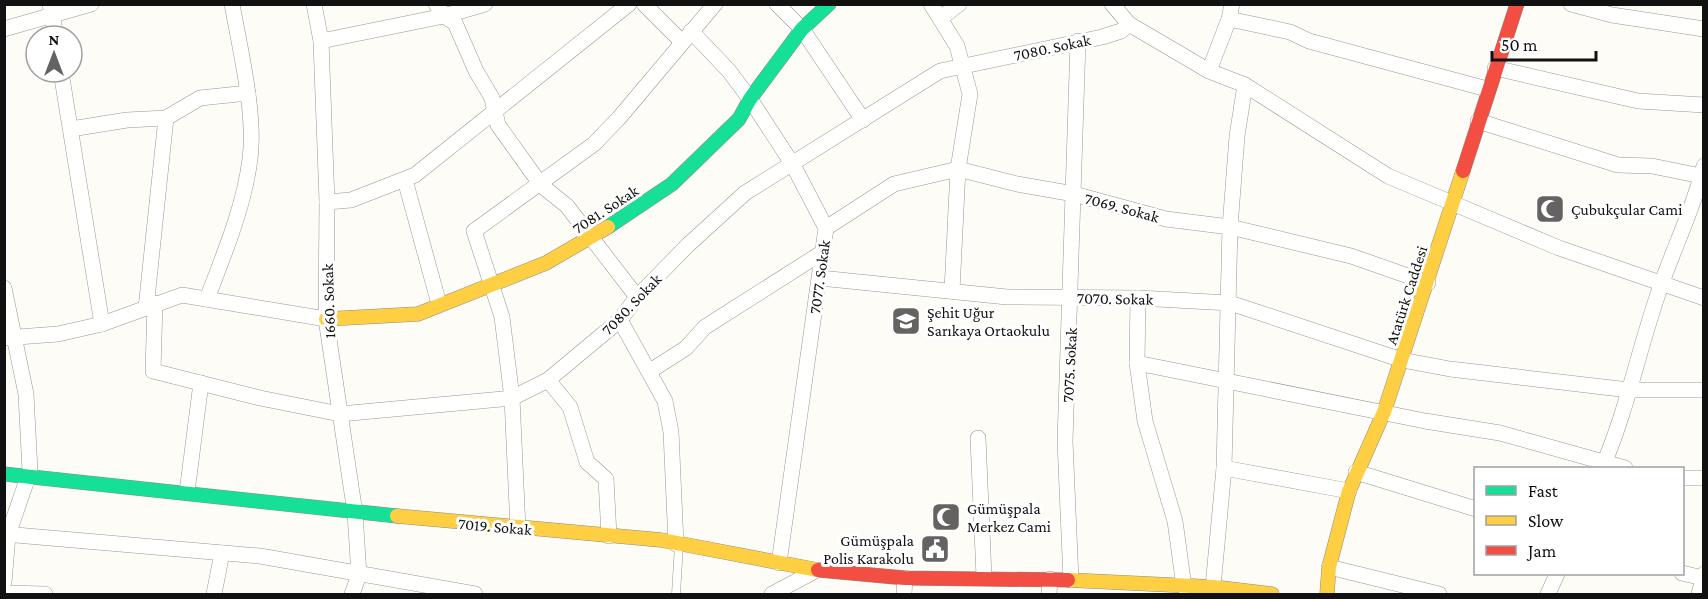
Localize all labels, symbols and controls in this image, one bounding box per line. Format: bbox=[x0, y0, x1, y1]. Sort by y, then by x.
north arrow bbox=[24, 24, 84, 84]
scale bar bbox=[1492, 24, 1596, 62]
text: N bbox=[49, 31, 60, 48]
street label: 7080. Sokak bbox=[1012, 31, 1092, 64]
text: 50 m bbox=[1501, 35, 1538, 55]
street label: 7081. Sokak bbox=[569, 182, 642, 237]
street label: 7069. Sokak bbox=[1083, 189, 1161, 226]
mosque icon: Çubukçular Cami bbox=[1534, 193, 1566, 225]
place label: Çubukçular Cami bbox=[1571, 201, 1682, 219]
street label: 7077. Sokak bbox=[806, 239, 833, 315]
street label: Atatürk Caddesi bbox=[1383, 244, 1430, 347]
street label: 1660. Sokak bbox=[319, 263, 338, 339]
street label: 7080. Sokak bbox=[598, 270, 665, 338]
street label: 7070. Sokak bbox=[1077, 289, 1154, 308]
place label: Şehit Uğur Sarıkaya Ortaokulu bbox=[927, 304, 1051, 340]
school or university icon: Şehit Uğur Sarıkaya Ortaokulu bbox=[890, 305, 922, 337]
street label: 7075. Sokak bbox=[1059, 327, 1080, 403]
legend bbox=[1474, 467, 1684, 575]
text: Fast bbox=[1528, 481, 1559, 501]
place label: Gümüşpala Merkez Cami bbox=[967, 500, 1051, 535]
mosque icon: Gümüşpala Merkez Cami bbox=[930, 501, 962, 533]
text: Slow bbox=[1528, 511, 1564, 531]
street label: 7019. Sokak bbox=[457, 515, 533, 538]
place label: Gümüşpala Polis Karakolu bbox=[823, 532, 915, 567]
public building icon: Gümüşpala Polis Karakolu bbox=[919, 533, 951, 565]
text: Jam bbox=[1526, 541, 1557, 561]

